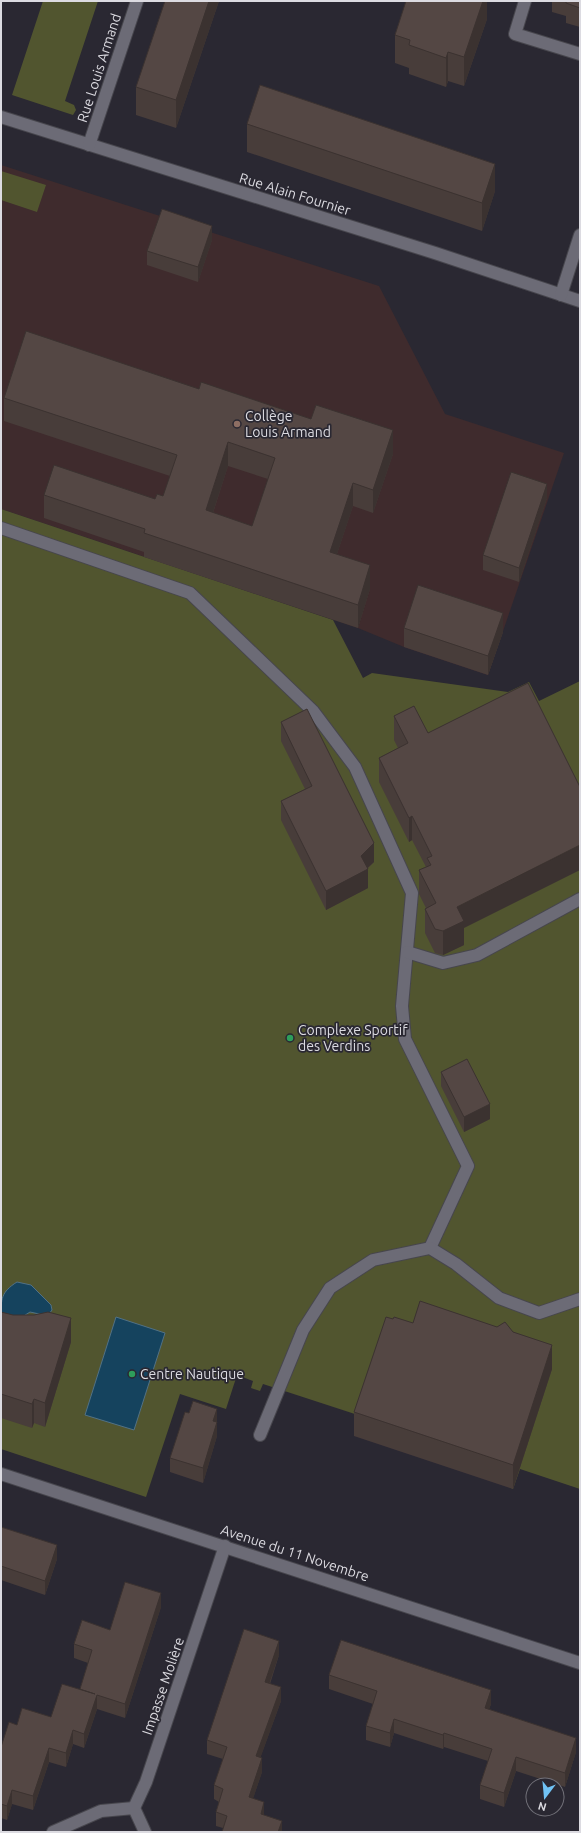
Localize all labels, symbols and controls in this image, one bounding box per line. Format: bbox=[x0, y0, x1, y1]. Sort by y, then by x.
street label: Rue Louis Armand bbox=[74, 12, 124, 124]
street label: Rue Alain Fournier bbox=[237, 169, 353, 219]
place label: Collège Louis Armand bbox=[245, 408, 331, 440]
marker: Collège Louis Armand bbox=[232, 419, 242, 429]
place label: Complexe Sportif des Verdins bbox=[298, 1022, 408, 1054]
marker: Complexe Sportif des Verdins bbox=[285, 1033, 295, 1043]
place label: Centre Nautique bbox=[140, 1366, 244, 1382]
marker: Centre Nautique bbox=[127, 1369, 137, 1379]
street label: Avenue du 11 Novembre bbox=[219, 1521, 371, 1585]
street label: Impasse Molière bbox=[139, 1635, 187, 1737]
north arrow bbox=[525, 1777, 565, 1817]
text: N bbox=[537, 1800, 548, 1814]

